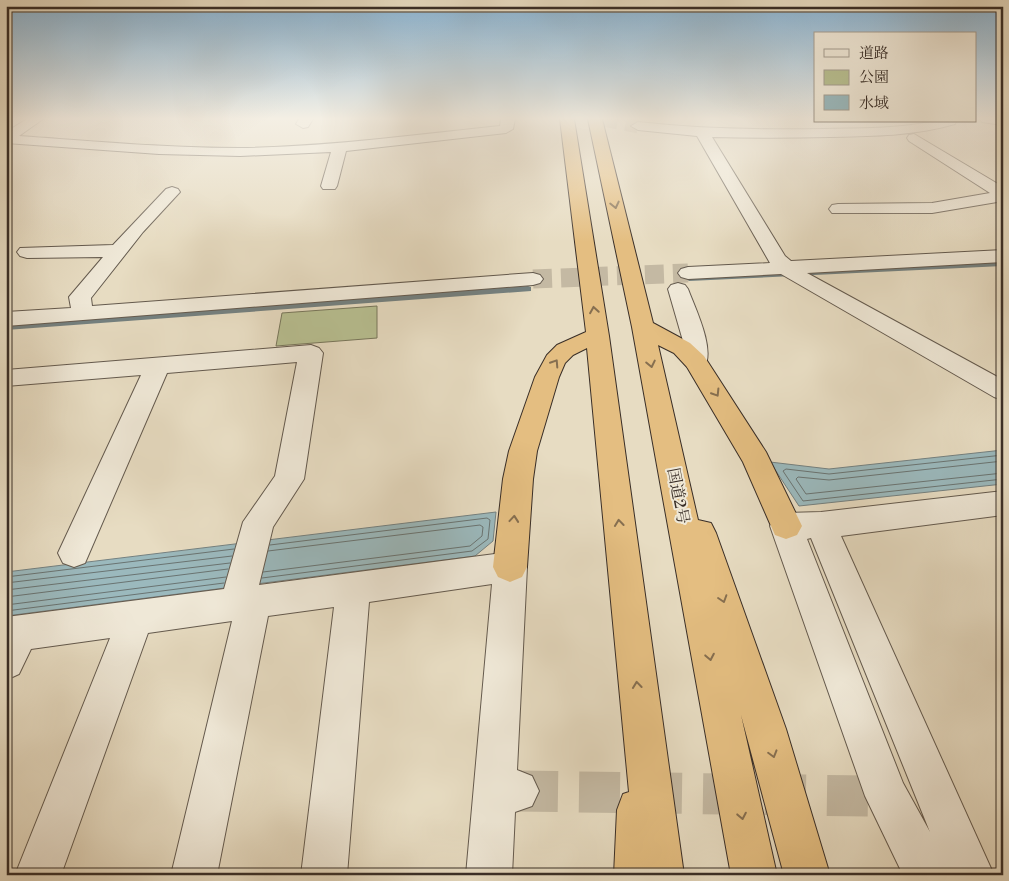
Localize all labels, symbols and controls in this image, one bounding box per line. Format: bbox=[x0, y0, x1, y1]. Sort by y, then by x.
legend bbox=[814, 32, 976, 122]
text: 道路 bbox=[859, 44, 889, 63]
text: 公園 bbox=[859, 68, 889, 87]
text: 水域 bbox=[859, 94, 889, 113]
one-way arrow bbox=[609, 201, 620, 210]
one-way arrow bbox=[589, 306, 599, 314]
one-way arrow bbox=[548, 359, 558, 368]
one-way arrow bbox=[645, 359, 656, 368]
one-way arrow bbox=[709, 388, 719, 397]
street label: 国道2号 bbox=[663, 466, 693, 526]
one-way arrow bbox=[508, 515, 519, 523]
one-way arrow bbox=[614, 519, 625, 527]
one-way arrow bbox=[717, 595, 727, 603]
one-way arrow bbox=[705, 652, 715, 661]
one-way arrow bbox=[632, 681, 643, 689]
one-way arrow bbox=[767, 749, 777, 757]
one-way arrow bbox=[736, 812, 747, 821]

